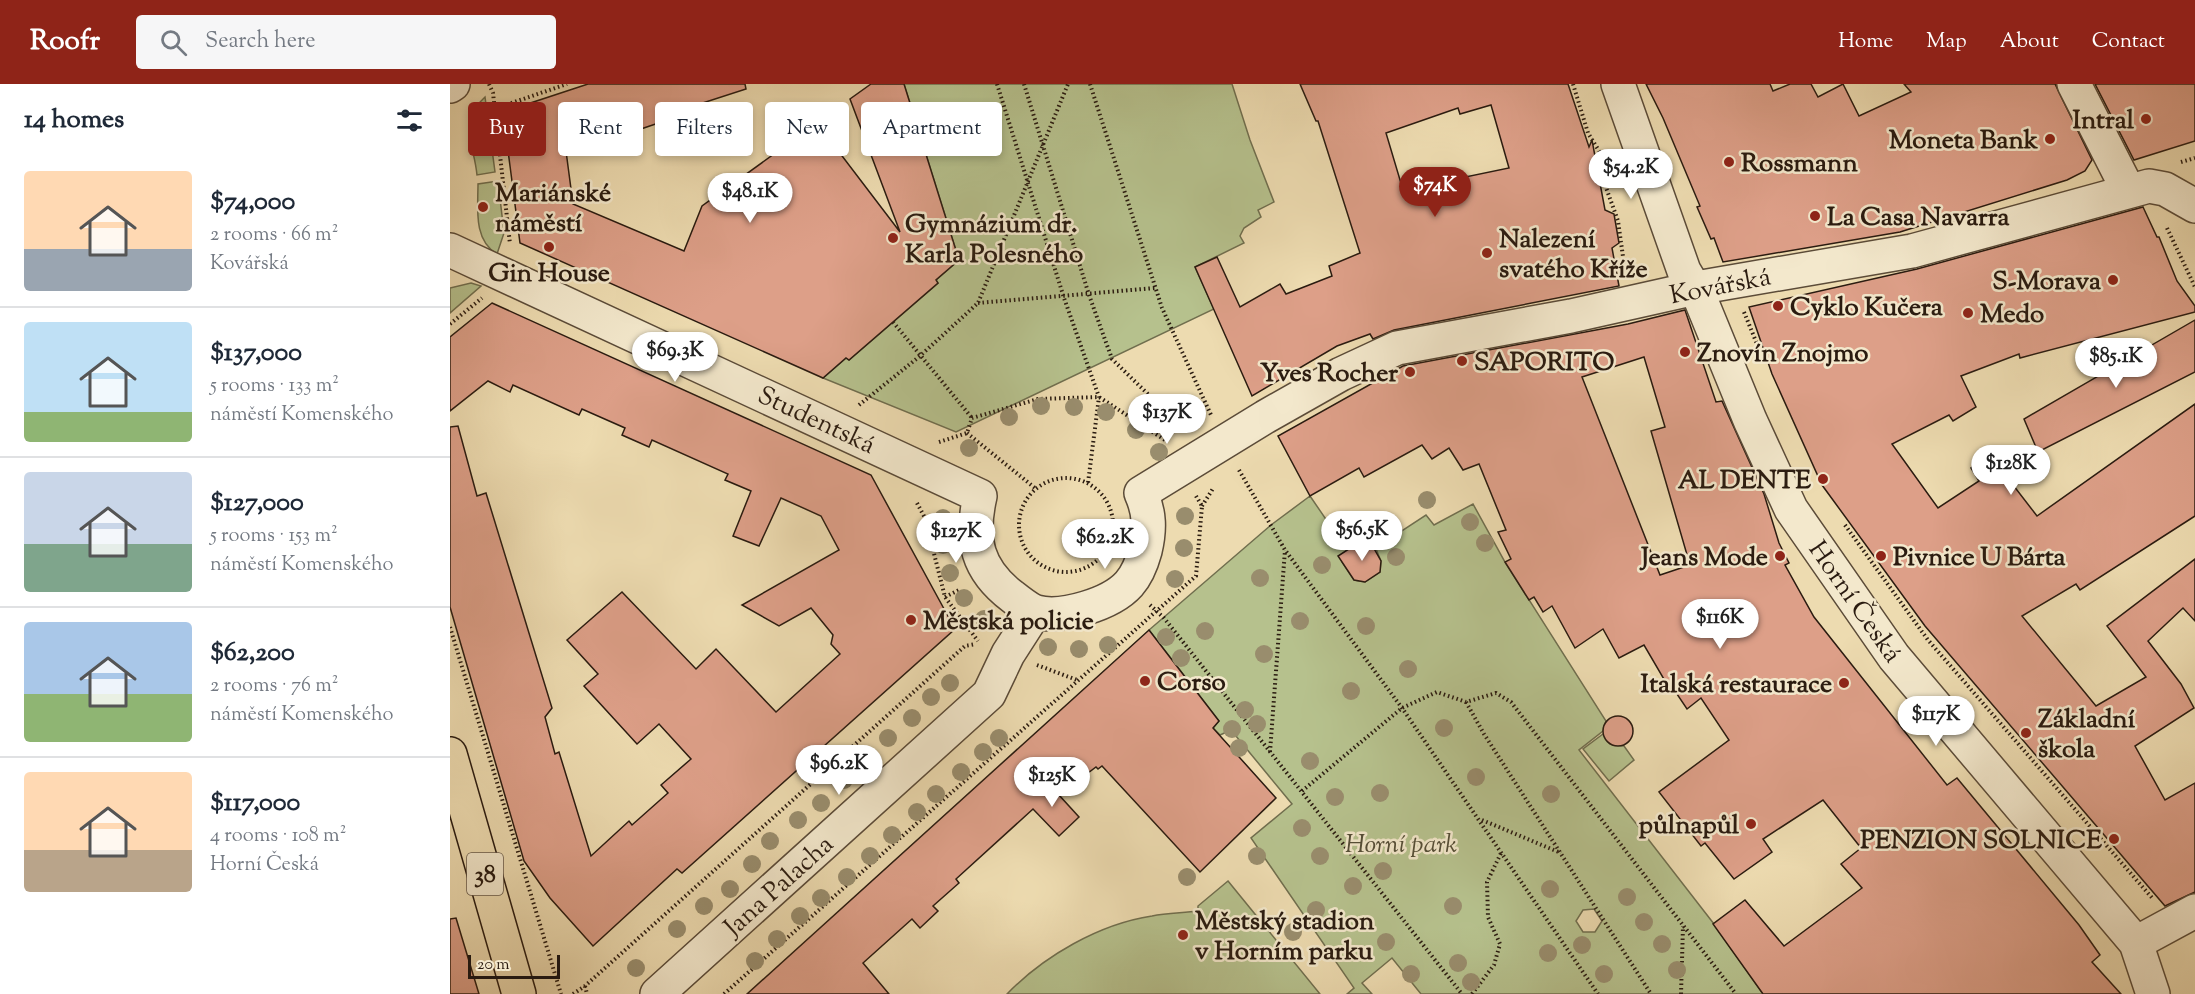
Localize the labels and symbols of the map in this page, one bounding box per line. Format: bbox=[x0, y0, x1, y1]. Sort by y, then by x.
place label: Intral bbox=[2072, 103, 2135, 140]
marker: Intral bbox=[2139, 112, 2153, 126]
place label: Moneta Bank bbox=[1889, 123, 2039, 160]
marker: Moneta Bank bbox=[2043, 132, 2057, 146]
place label: Rossmann bbox=[1741, 146, 1858, 183]
pin: $54.2K bbox=[1582, 149, 1680, 200]
marker: Rossmann bbox=[1722, 155, 1736, 169]
pin: $74K bbox=[1399, 167, 1471, 218]
pin: $48.1K bbox=[701, 173, 799, 224]
place label: Mariánské náměstí bbox=[495, 176, 611, 243]
marker: Mariánské náměstí bbox=[476, 200, 490, 214]
place label: La Casa Navarra bbox=[1827, 200, 2009, 237]
place label: Gymnázium dr. Karla Polesného bbox=[905, 207, 1083, 274]
marker: La Casa Navarra bbox=[1808, 209, 1822, 223]
place label: Nalezení svatého Kříže bbox=[1499, 222, 1648, 289]
marker: Gymnázium dr. Karla Polesného bbox=[886, 231, 900, 245]
marker: Gin House bbox=[542, 240, 556, 254]
marker: Nalezení svatého Kříže bbox=[1480, 246, 1494, 260]
place label: Gin House bbox=[488, 256, 610, 293]
street label: Kovářská bbox=[1667, 260, 1774, 315]
place label: S-Morava bbox=[1992, 264, 2101, 301]
marker: S-Morava bbox=[2106, 273, 2120, 287]
place label: Cyklo Kučera bbox=[1790, 290, 1943, 327]
place label: Medo bbox=[1980, 297, 2044, 334]
marker: Cyklo Kučera bbox=[1771, 299, 1785, 313]
marker: Medo bbox=[1961, 306, 1975, 320]
pin: $69.3K bbox=[626, 332, 724, 383]
place label: Znovín Znojmo bbox=[1697, 336, 1869, 373]
pin: $85.1K bbox=[2067, 338, 2165, 389]
place label: SAPORITO bbox=[1474, 345, 1614, 382]
marker: Znovín Znojmo bbox=[1678, 345, 1692, 359]
marker: SAPORITO bbox=[1455, 354, 1469, 368]
place label: Yves Rocher bbox=[1260, 356, 1398, 393]
marker: Yves Rocher bbox=[1403, 365, 1417, 379]
street label: Studentská bbox=[751, 378, 881, 465]
pin: $137K bbox=[1125, 394, 1209, 445]
pin: $128K bbox=[1969, 445, 2053, 496]
place label: AL DENTE bbox=[1678, 463, 1811, 500]
marker: AL DENTE bbox=[1816, 472, 1830, 486]
pin: $56.5K bbox=[1313, 511, 1411, 562]
pin: $127K bbox=[914, 513, 998, 564]
pin: $62.2K bbox=[1056, 519, 1154, 570]
street label: Horní Česká bbox=[1798, 534, 1910, 671]
place label: Jeans Mode bbox=[1639, 540, 1768, 577]
place label: Pivnice U Bárta bbox=[1893, 540, 2066, 577]
marker: Jeans Mode bbox=[1773, 549, 1787, 563]
marker: Pivnice U Bárta bbox=[1874, 549, 1888, 563]
pin: $116K bbox=[1678, 599, 1762, 650]
place label: Městská policie bbox=[923, 604, 1094, 641]
marker: Městská policie bbox=[904, 613, 918, 627]
place label: Corso bbox=[1157, 665, 1226, 702]
place label: Italská restaurace bbox=[1641, 667, 1832, 704]
marker: Corso bbox=[1138, 674, 1152, 688]
marker: Italská restaurace bbox=[1837, 676, 1851, 690]
pin: $117K bbox=[1894, 696, 1978, 747]
place label: Základní škola bbox=[2038, 702, 2136, 769]
marker: Základní škola bbox=[2019, 726, 2033, 740]
pin: $96.2K bbox=[790, 745, 888, 796]
pin: $125K bbox=[1010, 757, 1094, 808]
place label: půlnapůl bbox=[1639, 808, 1740, 845]
marker: půlnapůl bbox=[1744, 817, 1758, 831]
place label: PENZION SOLNICE bbox=[1860, 823, 2102, 860]
street label: Jana Palacha bbox=[715, 827, 843, 948]
park label: Horní park bbox=[1345, 827, 1457, 864]
marker: PENZION SOLNICE bbox=[2107, 832, 2121, 846]
road number: 38 bbox=[467, 853, 503, 895]
place label: Městský stadion v Horním parku bbox=[1195, 904, 1375, 971]
marker: Městský stadion v Horním parku bbox=[1176, 928, 1190, 942]
scale bar bbox=[468, 952, 560, 980]

